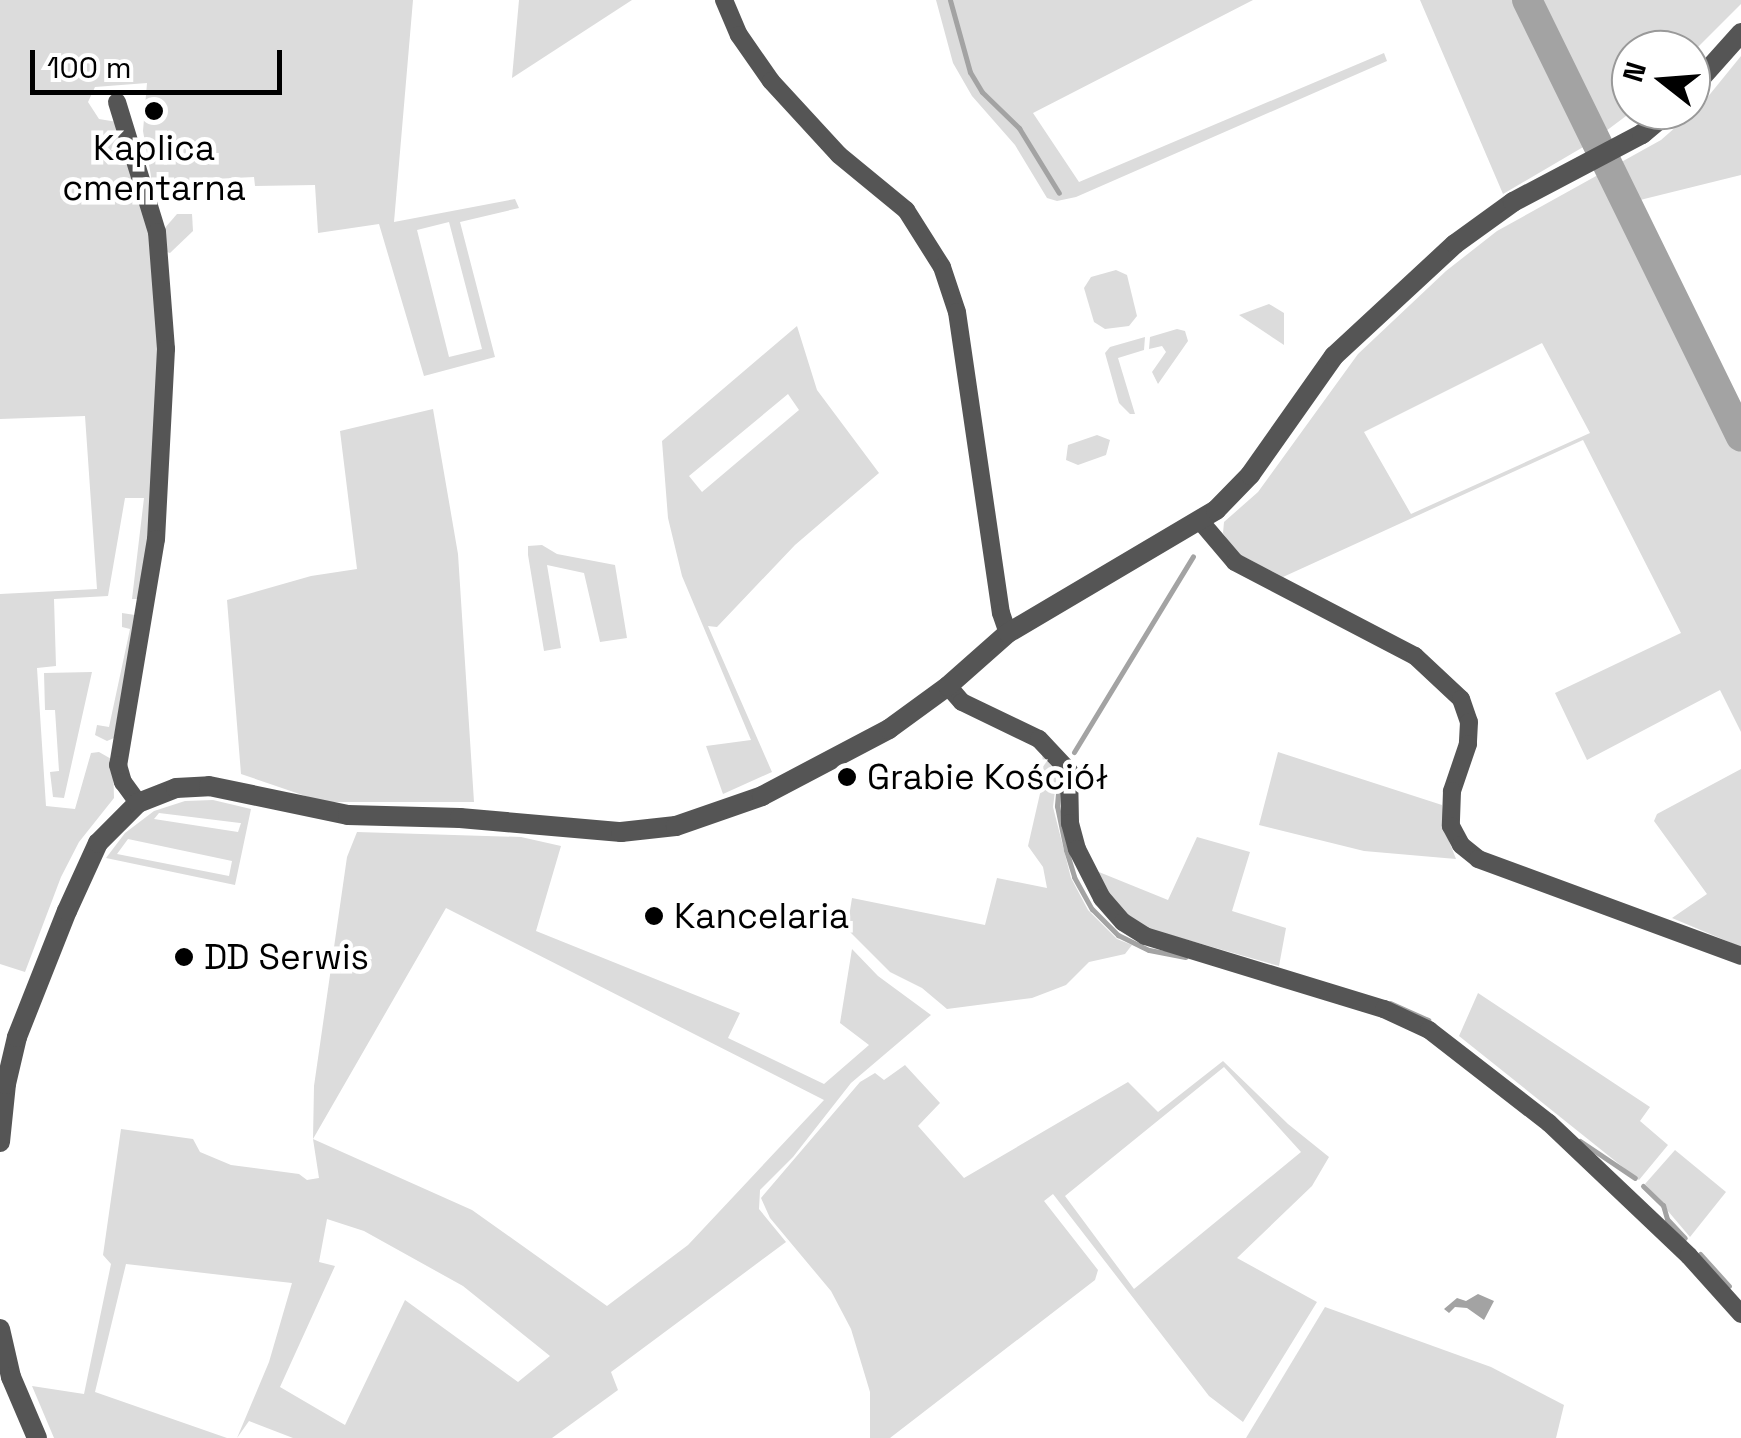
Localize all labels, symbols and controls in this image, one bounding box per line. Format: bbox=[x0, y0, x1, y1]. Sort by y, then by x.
scale bar bbox=[35, 30, 288, 92]
north arrow bbox=[1611, 30, 1711, 130]
text: 100 m bbox=[47, 48, 132, 87]
text: N bbox=[1614, 58, 1654, 86]
marker: Kaplica cmentarna bbox=[143, 100, 165, 122]
place label: Kaplica cmentarna bbox=[62, 127, 246, 209]
place label: Grabie Kościół bbox=[867, 756, 1108, 798]
marker: Grabie Kościół bbox=[836, 766, 858, 788]
place label: Kancelaria bbox=[674, 895, 849, 937]
marker: Kancelaria bbox=[643, 905, 665, 927]
place label: DD Serwis bbox=[204, 936, 369, 978]
marker: DD Serwis bbox=[173, 946, 195, 968]

